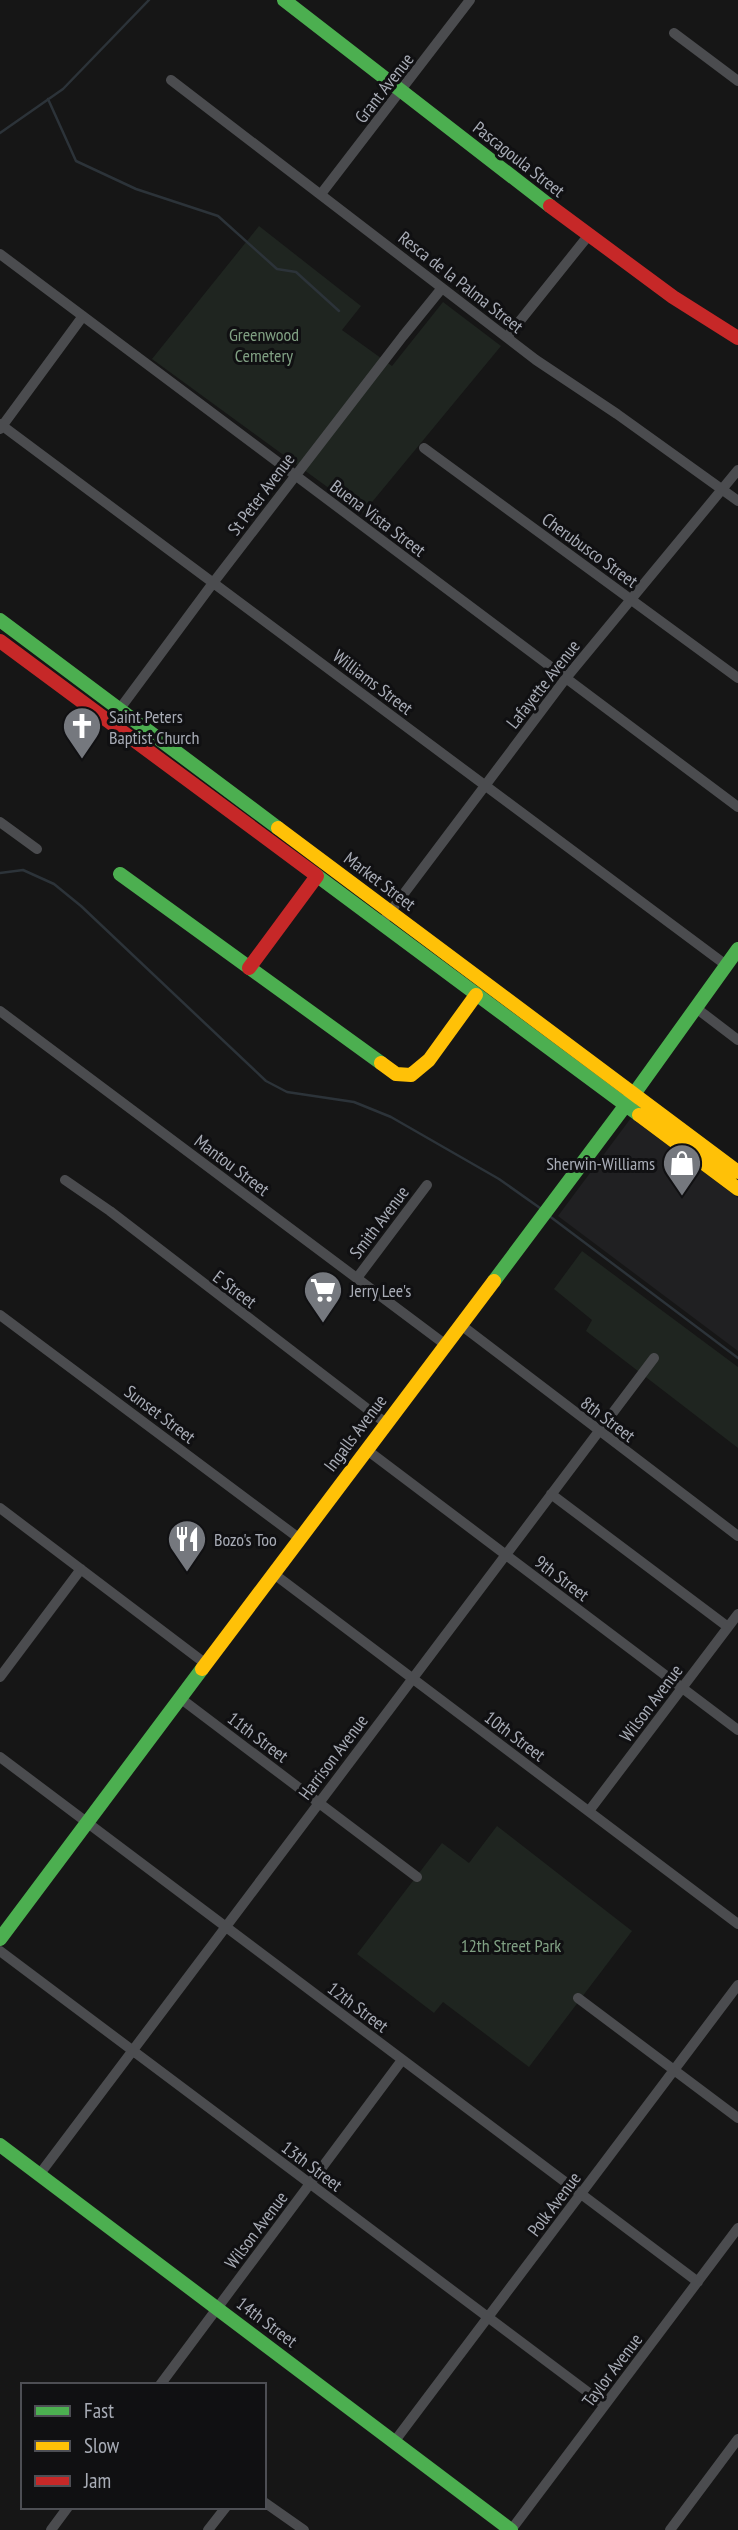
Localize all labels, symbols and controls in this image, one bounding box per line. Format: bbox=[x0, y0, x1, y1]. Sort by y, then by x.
street label: Grant Avenue bbox=[349, 48, 419, 128]
street label: Pascagoula Street bbox=[468, 116, 570, 202]
street label: Resca de la Palma Street bbox=[394, 226, 528, 338]
park label: Greenwood Cemetery bbox=[229, 323, 299, 367]
street label: St Peter Avenue bbox=[222, 448, 300, 540]
street label: Buena Vista Street bbox=[326, 475, 430, 561]
street label: Cherubusco Street bbox=[538, 507, 643, 593]
street label: Lafayette Avenue bbox=[501, 635, 585, 733]
street label: Williams Street bbox=[328, 644, 418, 720]
church icon: Saint Peters Baptist Church bbox=[61, 705, 103, 760]
place label: Saint Peters Baptist Church bbox=[109, 705, 199, 749]
street label: Market Street bbox=[340, 847, 420, 915]
street label: Mantou Street bbox=[190, 1129, 274, 1201]
shop icon: Sherwin-Williams bbox=[661, 1142, 703, 1197]
place label: Sherwin-Williams bbox=[546, 1152, 655, 1175]
street label: Smith Avenue bbox=[344, 1181, 414, 1263]
street label: E Street bbox=[209, 1265, 261, 1313]
supermarket icon: Jerry Lee's bbox=[302, 1269, 344, 1324]
place label: Jerry Lee's bbox=[349, 1279, 411, 1302]
street label: Sunset Street bbox=[120, 1380, 200, 1448]
street label: Ingalls Avenue bbox=[319, 1390, 391, 1476]
street label: 8th Street bbox=[576, 1391, 640, 1447]
restaurant icon: Bozo's Too bbox=[166, 1518, 208, 1573]
place label: Bozo's Too bbox=[214, 1528, 277, 1551]
street label: 9th Street bbox=[530, 1550, 594, 1606]
street label: Wilson Avenue bbox=[614, 1660, 688, 1746]
street label: 10th Street bbox=[480, 1706, 550, 1766]
street label: 11th Street bbox=[223, 1707, 293, 1767]
street label: Harrison Avenue bbox=[293, 1710, 373, 1804]
park label: 12th Street Park bbox=[461, 1934, 561, 1957]
street label: 12th Street bbox=[323, 1977, 393, 2037]
street label: 13th Street bbox=[277, 2136, 347, 2196]
street label: Polk Avenue bbox=[522, 2167, 586, 2241]
street label: Wilson Avenue bbox=[219, 2187, 293, 2273]
street label: 14th Street bbox=[232, 2292, 302, 2352]
street label: Taylor Avenue bbox=[577, 2329, 647, 2411]
legend bbox=[21, 2383, 266, 2509]
text: Fast bbox=[84, 2397, 114, 2424]
text: Slow bbox=[84, 2432, 120, 2459]
text: Jam bbox=[83, 2467, 111, 2494]

